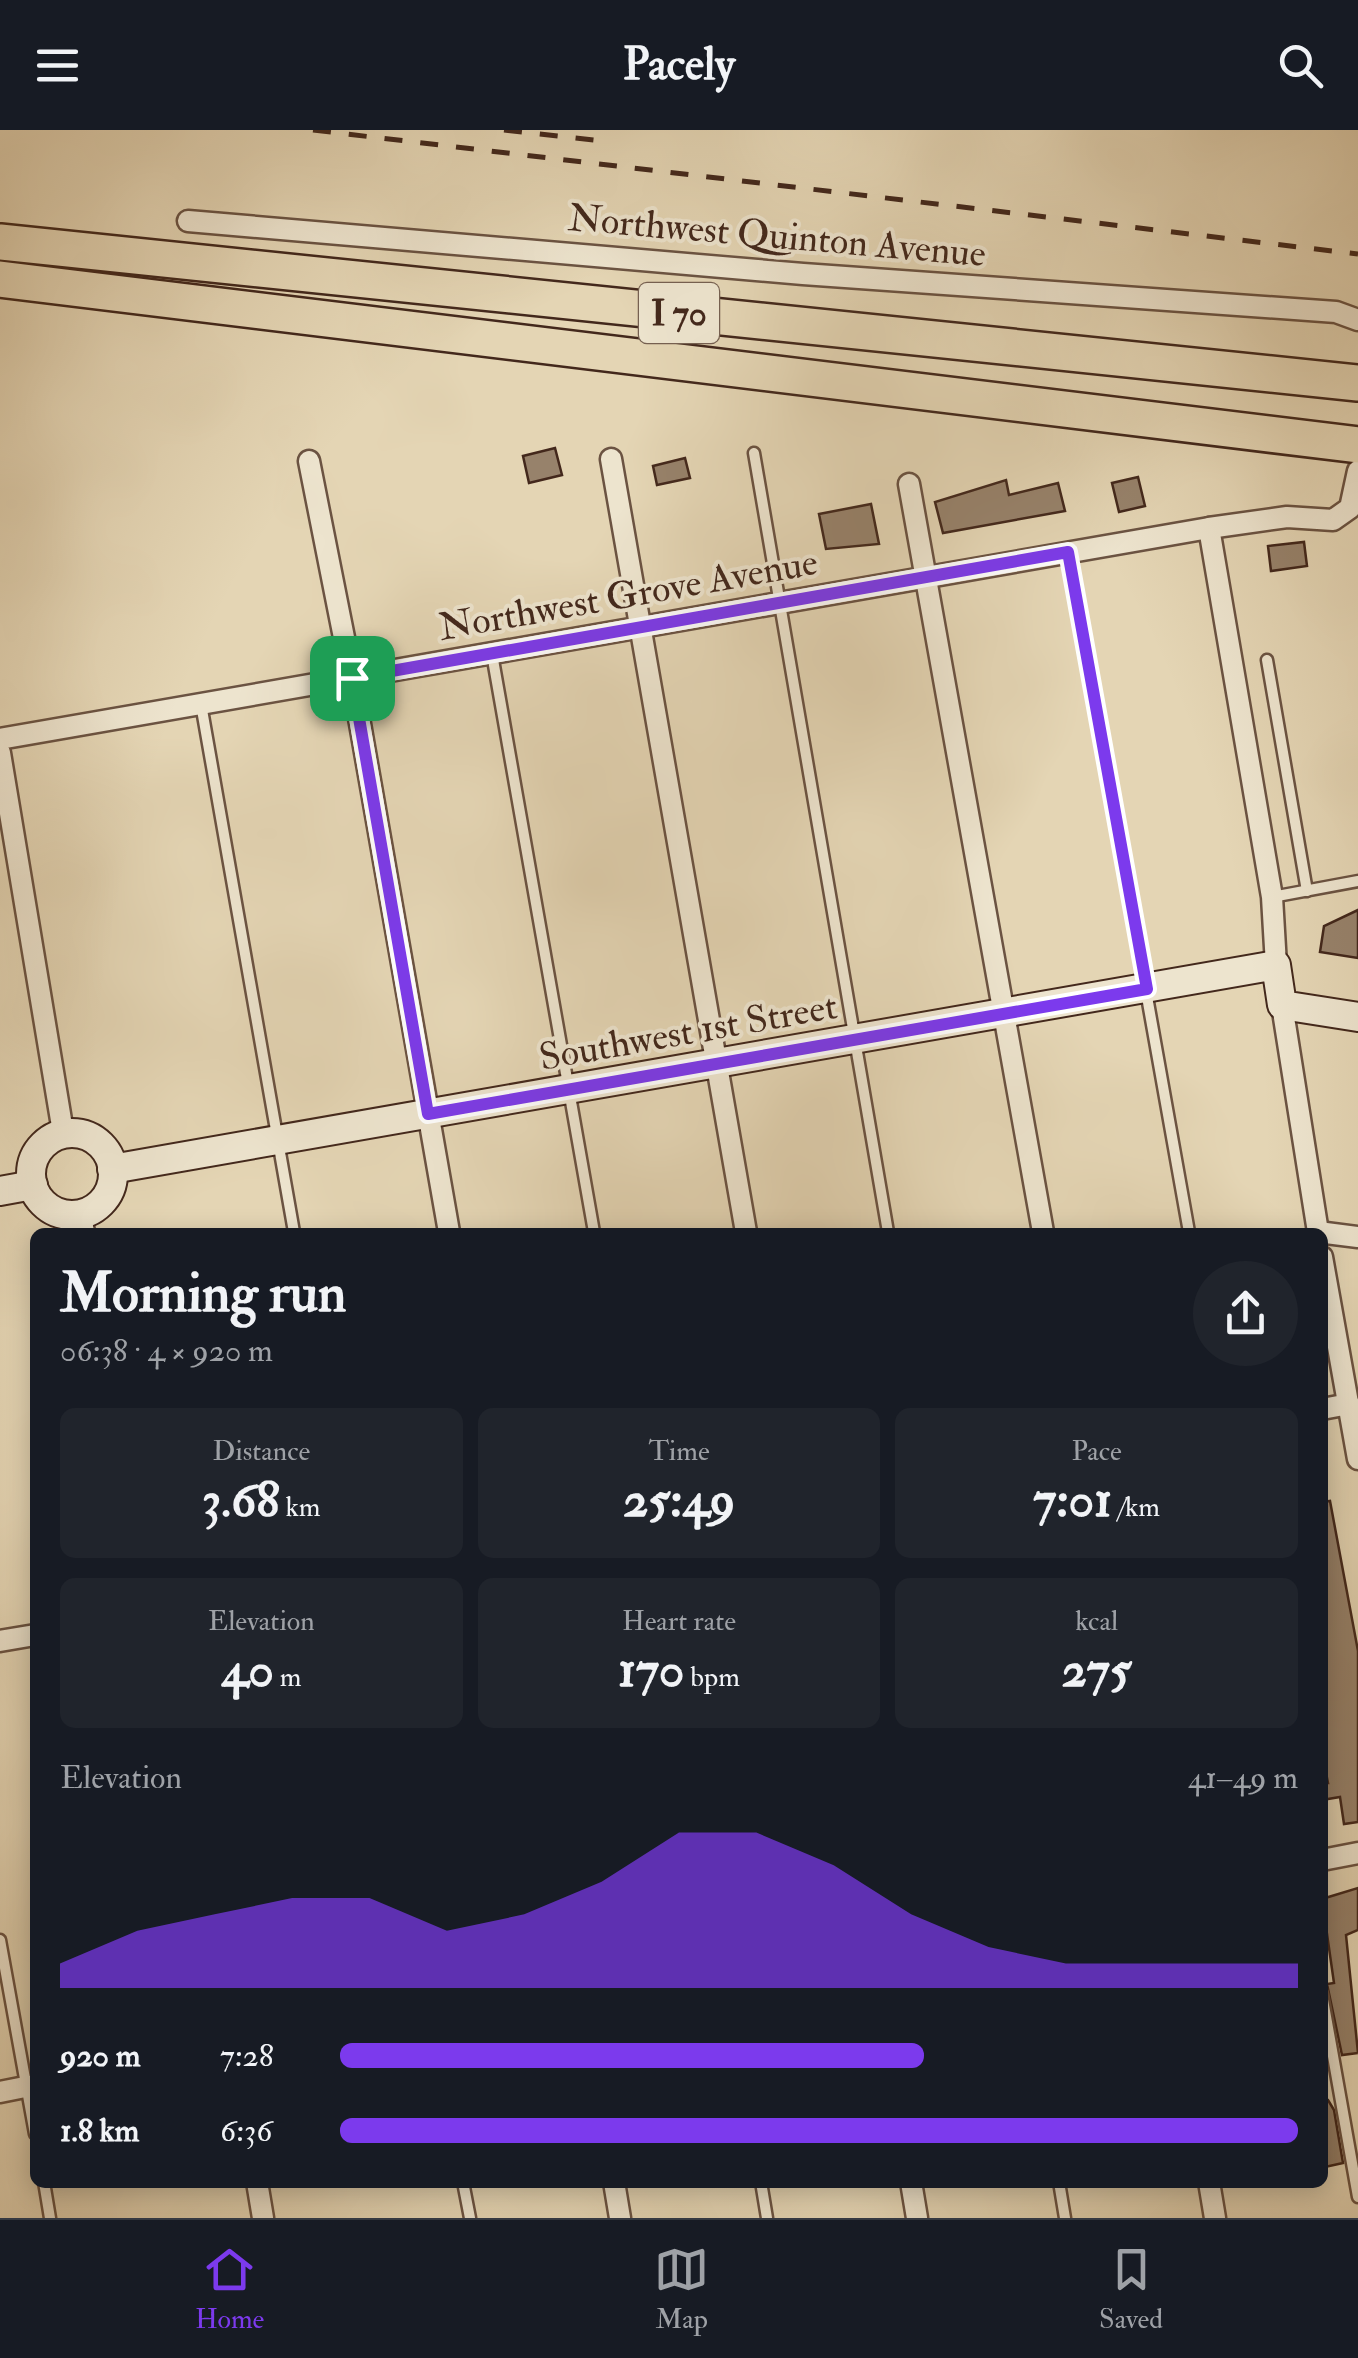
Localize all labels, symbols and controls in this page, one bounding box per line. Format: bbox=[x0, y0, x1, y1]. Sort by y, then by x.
text: Pacely bbox=[623, 37, 735, 93]
icon: menu bbox=[30, 38, 85, 93]
icon: search bbox=[1273, 38, 1328, 93]
street label: Northwest Quinton Avenue bbox=[566, 194, 988, 278]
road number: I 70 bbox=[639, 283, 719, 343]
street label: Northwest Grove Avenue bbox=[435, 538, 821, 652]
pin bbox=[310, 636, 395, 721]
icon: arrive bbox=[325, 651, 380, 706]
street label: Southwest 1st Street bbox=[535, 982, 841, 1082]
text: Morning run bbox=[60, 1259, 346, 1328]
button: share bbox=[1193, 1261, 1298, 1366]
text: 06:38 · 4 × 920 m bbox=[60, 1331, 273, 1371]
text: Distance bbox=[212, 1434, 310, 1469]
text: Time bbox=[648, 1434, 710, 1469]
text: Pace bbox=[1072, 1434, 1122, 1469]
text: 3.68 bbox=[202, 1469, 280, 1532]
text: 25:49 bbox=[623, 1469, 735, 1532]
text: 7:01 bbox=[1033, 1469, 1112, 1532]
text: km bbox=[280, 1490, 321, 1525]
text: /km bbox=[1112, 1490, 1160, 1525]
text: Elevation bbox=[208, 1604, 315, 1639]
text: Heart rate bbox=[622, 1604, 736, 1639]
text: kcal bbox=[1075, 1604, 1118, 1639]
text: 40 bbox=[221, 1639, 274, 1702]
text: 170 bbox=[618, 1639, 684, 1702]
text: 275 bbox=[1062, 1639, 1132, 1702]
text: m bbox=[274, 1660, 301, 1695]
text: bpm bbox=[684, 1660, 740, 1695]
text: Elevation bbox=[60, 1758, 182, 1798]
text: 41–49 m bbox=[1188, 1758, 1298, 1798]
text: 920 m bbox=[60, 2036, 141, 2076]
text: 7:28 bbox=[220, 2036, 274, 2076]
text: 1.8 km bbox=[60, 2111, 139, 2151]
text: 6:36 bbox=[220, 2111, 272, 2151]
tab: Home bbox=[195, 2242, 264, 2337]
tab: Map bbox=[654, 2242, 709, 2337]
tab: Saved bbox=[1099, 2242, 1163, 2337]

